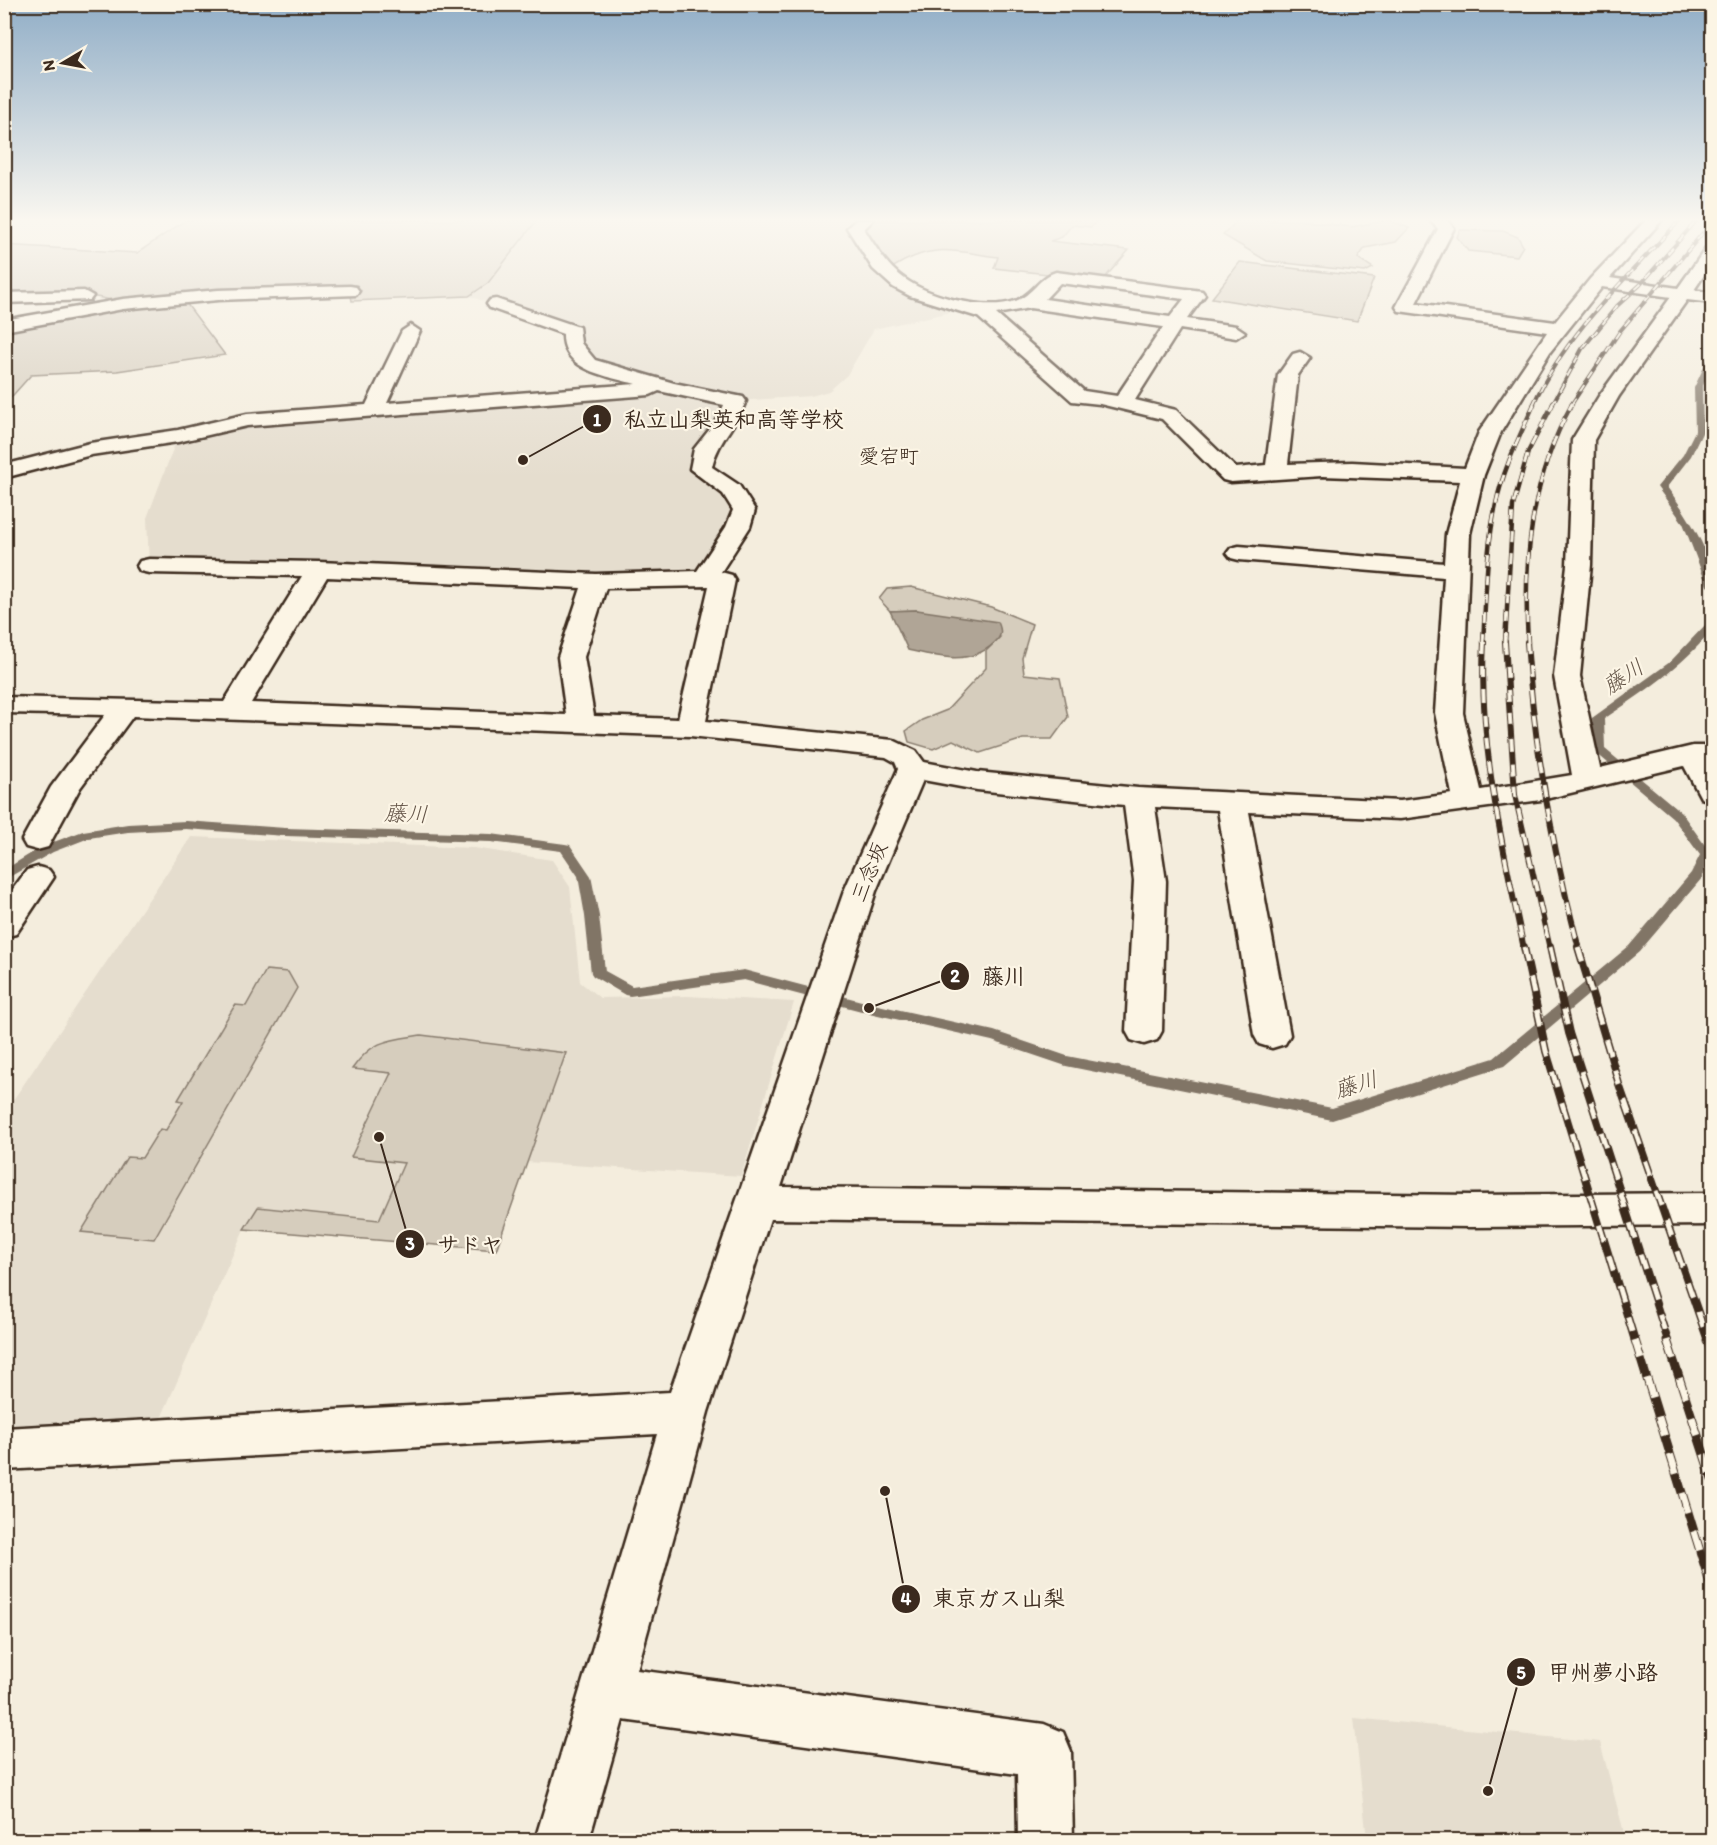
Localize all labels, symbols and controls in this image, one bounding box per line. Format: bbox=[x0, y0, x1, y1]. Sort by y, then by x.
north arrow bbox=[33, 33, 93, 93]
text: N bbox=[38, 59, 59, 72]
callout: 私立山梨英和高等学校 bbox=[582, 399, 856, 439]
text: 私立山梨英和高等学校 bbox=[624, 406, 844, 433]
text: 1 bbox=[593, 409, 602, 431]
district label: 愛宕町 bbox=[859, 444, 919, 468]
water label: 藤川 bbox=[1597, 653, 1649, 700]
water label: 藤川 bbox=[384, 799, 428, 828]
street label: 三念坂 bbox=[845, 838, 892, 906]
callout: 藤川 bbox=[940, 956, 1038, 996]
text: 藤川 bbox=[982, 963, 1026, 990]
text: 2 bbox=[950, 965, 960, 987]
water label: 藤川 bbox=[1331, 1065, 1381, 1104]
callout: サドヤ bbox=[395, 1224, 515, 1264]
text: サドヤ bbox=[437, 1231, 503, 1258]
text: 3 bbox=[405, 1233, 415, 1255]
callout: 東京ガス山梨 bbox=[891, 1579, 1077, 1619]
text: 東京ガス山梨 bbox=[933, 1585, 1065, 1612]
text: 4 bbox=[901, 1588, 912, 1610]
callout: 甲州夢小路 bbox=[1506, 1652, 1670, 1692]
text: 甲州夢小路 bbox=[1548, 1659, 1658, 1686]
text: 5 bbox=[1516, 1662, 1526, 1684]

